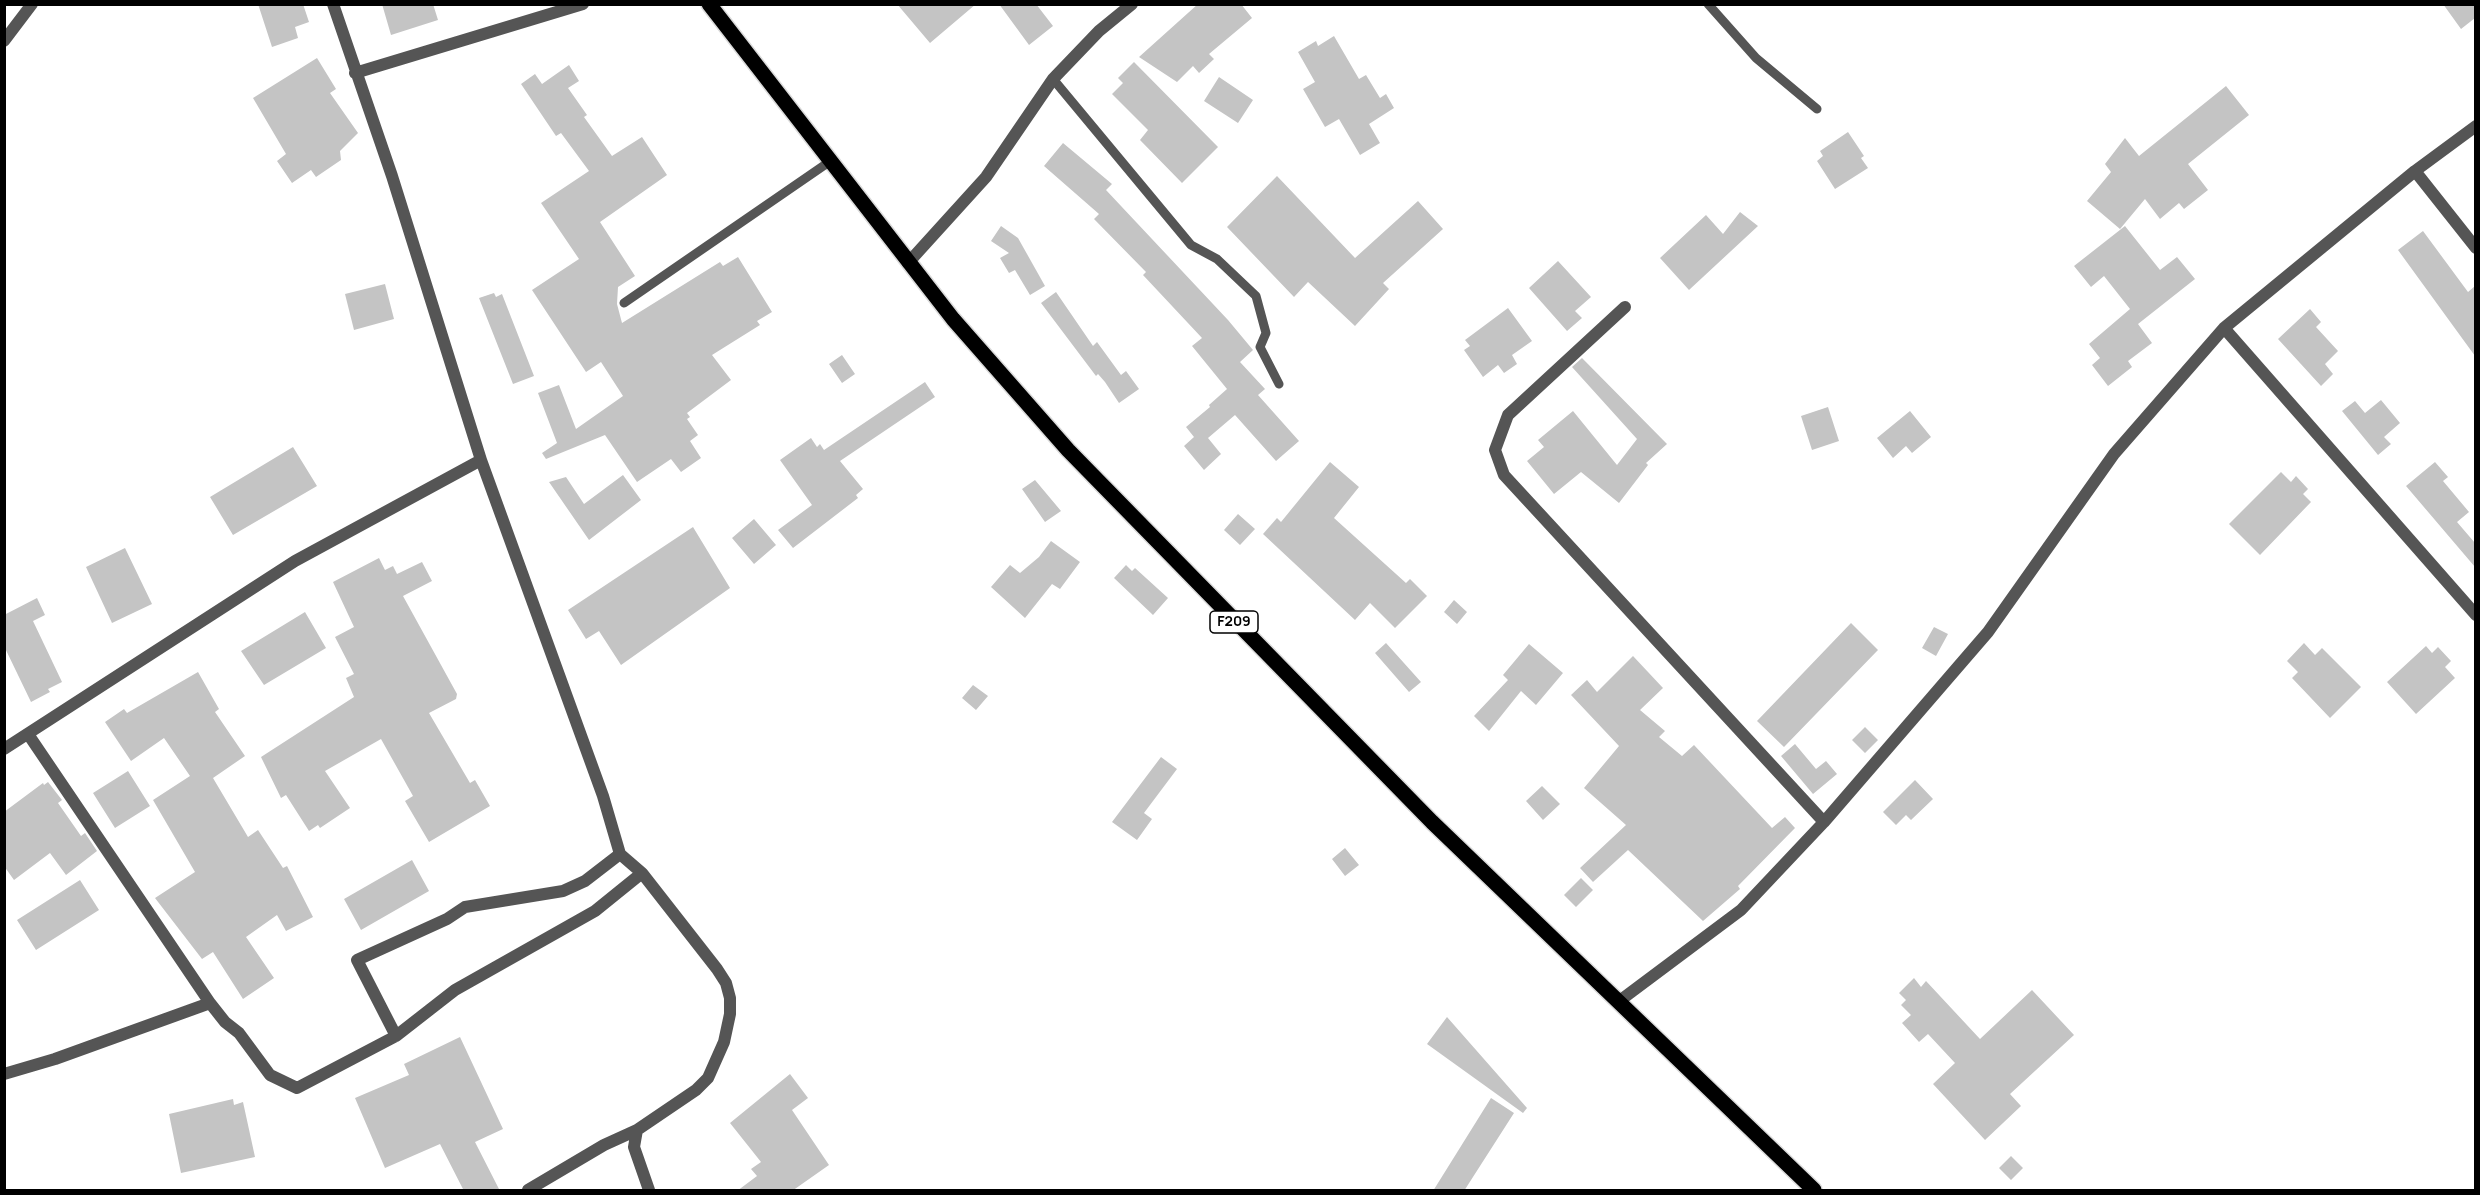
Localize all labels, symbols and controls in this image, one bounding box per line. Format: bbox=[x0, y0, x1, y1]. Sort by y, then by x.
road number: F209 bbox=[1210, 611, 1258, 633]

